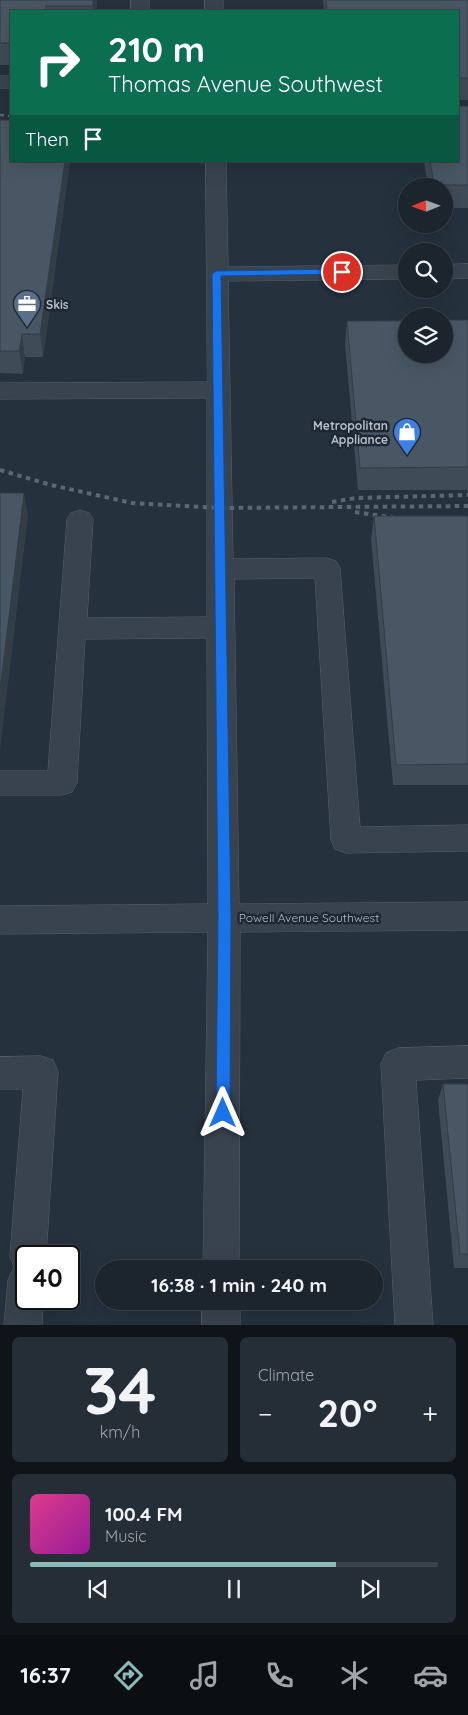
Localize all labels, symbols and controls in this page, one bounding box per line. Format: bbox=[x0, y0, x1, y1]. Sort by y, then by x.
text: 210 m bbox=[108, 27, 205, 71]
icon: right bbox=[25, 30, 90, 95]
text: Thomas Avenue Southwest bbox=[108, 70, 383, 98]
icon: arrive bbox=[79, 125, 107, 153]
text: Then bbox=[25, 127, 69, 151]
north arrow bbox=[398, 178, 452, 232]
map controls bbox=[398, 178, 453, 363]
button: search bbox=[398, 243, 453, 298]
pin bbox=[321, 251, 363, 293]
icon: arrive bbox=[328, 258, 356, 286]
office icon: Skis bbox=[12, 289, 42, 328]
place label: Skis bbox=[46, 297, 69, 312]
button: layers bbox=[398, 308, 453, 363]
shop icon: Metropolitan Appliance bbox=[392, 417, 422, 456]
place label: Metropolitan Appliance bbox=[313, 418, 388, 447]
street label: Powell Avenue Southwest bbox=[239, 910, 379, 925]
position arrow bbox=[196, 1086, 248, 1138]
speed limit sign: 40 bbox=[15, 1245, 80, 1310]
text: 16:38 · 1 min · 240 m bbox=[151, 1273, 327, 1297]
text: 34 bbox=[83, 1349, 157, 1430]
text: Climate bbox=[258, 1365, 314, 1385]
text: 20° bbox=[317, 1389, 377, 1437]
text: − bbox=[258, 1396, 273, 1431]
text: + bbox=[422, 1396, 438, 1431]
text: km/h bbox=[100, 1422, 140, 1442]
text: 100.4 FM bbox=[105, 1502, 183, 1526]
text: Music bbox=[105, 1526, 147, 1546]
icon: previous bbox=[84, 1575, 112, 1603]
icon: pause bbox=[220, 1575, 248, 1603]
icon: next bbox=[356, 1575, 384, 1603]
icon: directions bbox=[111, 1658, 146, 1693]
icon: music bbox=[187, 1658, 222, 1693]
icon: phone bbox=[262, 1658, 297, 1693]
icon: climate bbox=[337, 1658, 372, 1693]
icon: car bbox=[413, 1658, 448, 1693]
text: 16:37 bbox=[20, 1661, 71, 1689]

